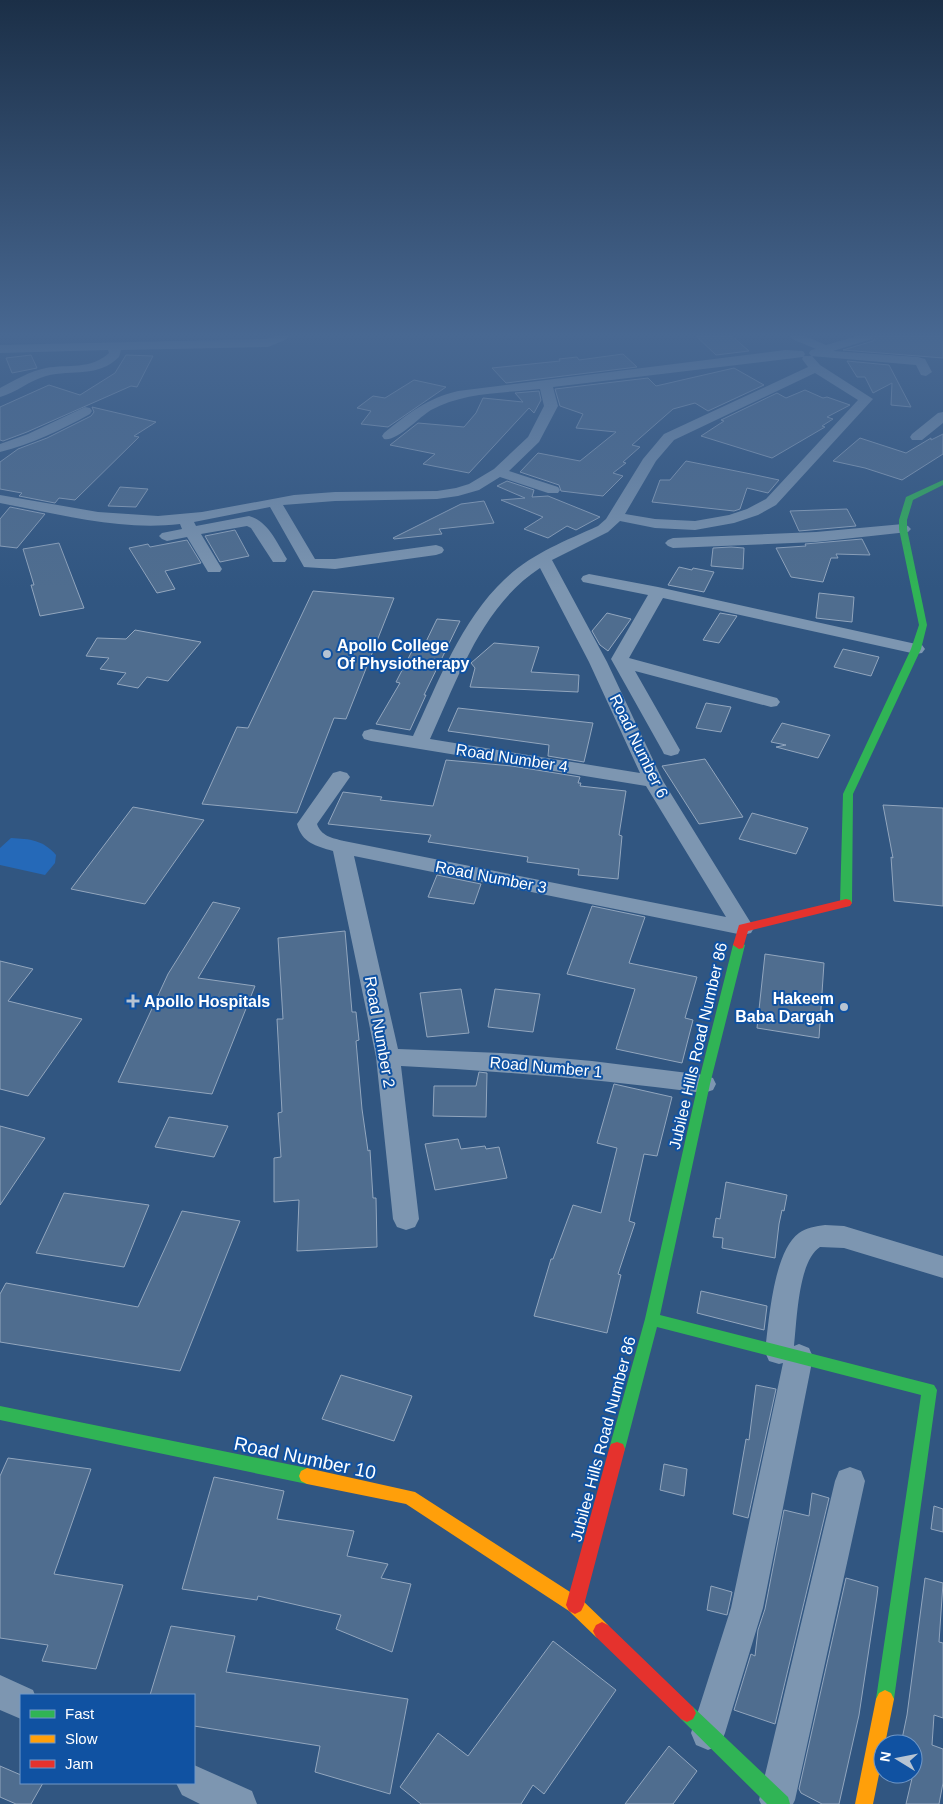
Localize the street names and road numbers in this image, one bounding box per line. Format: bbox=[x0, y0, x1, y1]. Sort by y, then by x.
street label: Road Number 6 bbox=[607, 692, 671, 801]
street label: Road Number 4 bbox=[455, 741, 569, 775]
street label: Road Number 3 bbox=[434, 858, 548, 896]
street label: Jubilee Hills Road Number 86 bbox=[666, 941, 730, 1151]
street label: Road Number 2 bbox=[362, 975, 398, 1089]
street label: Road Number 1 bbox=[489, 1054, 603, 1080]
street label: Jubilee Hills Road Number 86 bbox=[567, 1334, 639, 1543]
street label: Road Number 10 bbox=[232, 1433, 378, 1483]

